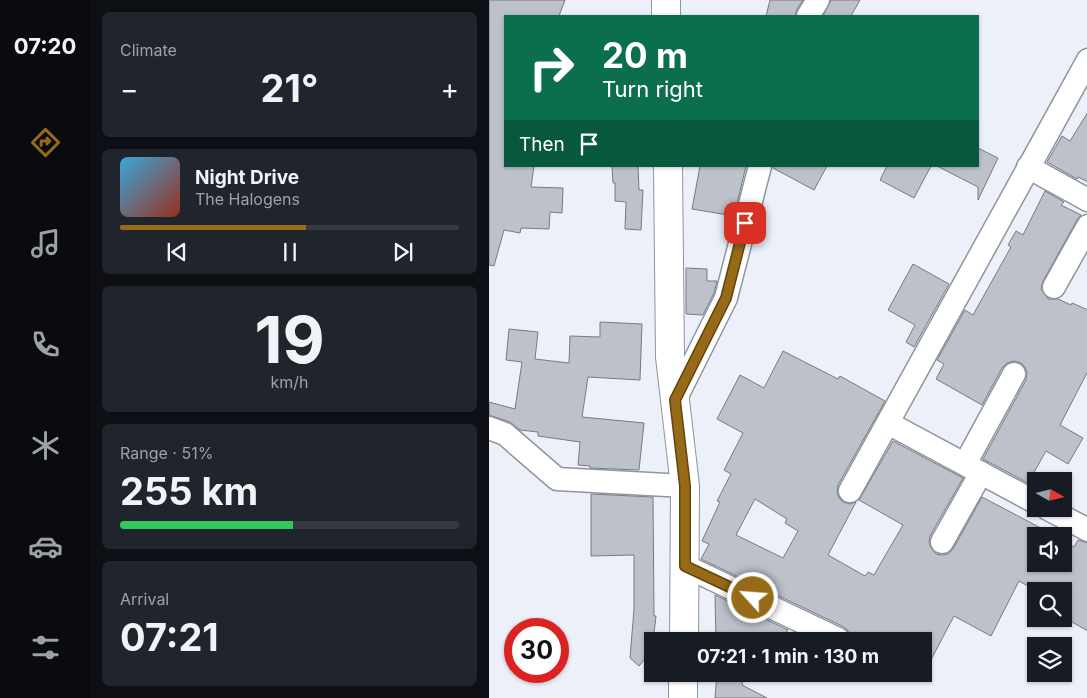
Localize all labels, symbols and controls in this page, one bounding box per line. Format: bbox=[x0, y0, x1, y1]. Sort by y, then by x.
text: 07:20 bbox=[14, 33, 76, 59]
text: 20 m bbox=[602, 34, 688, 76]
icon: right bbox=[519, 35, 584, 100]
text: Climate bbox=[120, 40, 177, 60]
text: 21° bbox=[261, 65, 318, 111]
text: − bbox=[120, 72, 139, 106]
text: + bbox=[440, 72, 459, 106]
text: Turn right bbox=[602, 76, 703, 102]
icon: directions bbox=[28, 125, 63, 160]
icon: arrive bbox=[575, 130, 603, 158]
text: Then bbox=[519, 133, 565, 156]
text: Night Drive bbox=[195, 166, 299, 189]
text: The Halogens bbox=[195, 189, 300, 209]
pin bbox=[724, 202, 766, 244]
icon: arrive bbox=[731, 209, 759, 237]
icon: music bbox=[28, 226, 63, 261]
icon: previous bbox=[163, 238, 191, 266]
icon: pause bbox=[276, 238, 304, 266]
icon: next bbox=[389, 238, 417, 266]
text: 19 bbox=[254, 300, 325, 379]
icon: phone bbox=[28, 327, 63, 362]
text: km/h bbox=[270, 372, 309, 392]
icon: climate bbox=[28, 428, 63, 463]
text: Range · 51% bbox=[120, 443, 213, 463]
text: 255 km bbox=[120, 468, 258, 514]
north arrow bbox=[1027, 472, 1071, 518]
map controls bbox=[1027, 472, 1072, 682]
button: sound bbox=[1027, 527, 1072, 572]
icon: car bbox=[28, 529, 63, 564]
position arrow bbox=[726, 571, 778, 623]
button: search bbox=[1027, 582, 1072, 627]
text: Arrival bbox=[120, 589, 169, 609]
text: 07:21 bbox=[120, 614, 219, 660]
speed limit sign: 30 bbox=[504, 618, 569, 683]
icon: filters bbox=[28, 630, 63, 665]
button: layers bbox=[1027, 637, 1072, 682]
text: 07:21 · 1 min · 130 m bbox=[697, 645, 879, 668]

